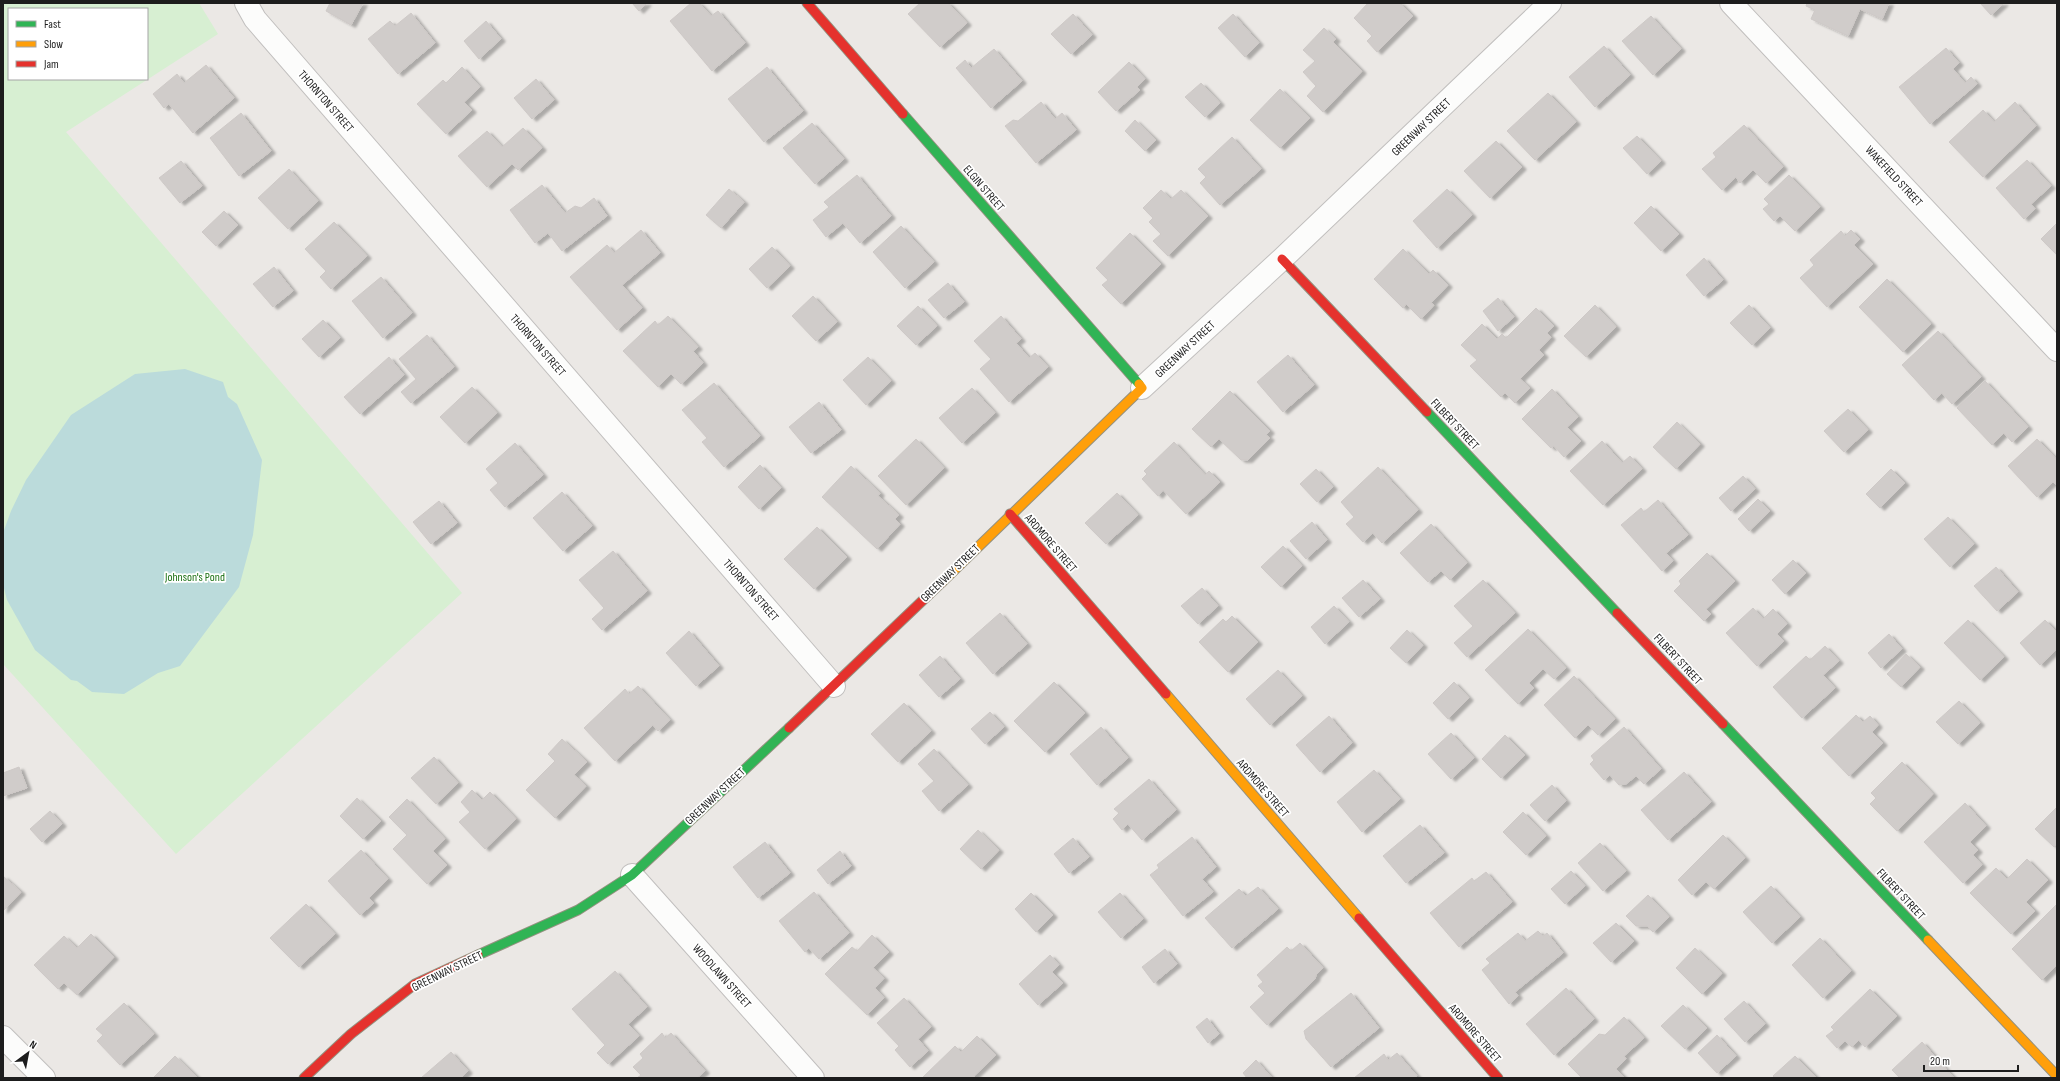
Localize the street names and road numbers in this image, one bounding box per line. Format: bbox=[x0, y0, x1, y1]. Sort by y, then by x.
street label: THORNTON STREET bbox=[295, 67, 357, 136]
street label: GREENWAY STREET bbox=[1388, 95, 1454, 159]
street label: WAKEFIELD STREET bbox=[1862, 143, 1926, 210]
street label: ELGIN STREET bbox=[960, 162, 1008, 214]
street label: THORNTON STREET bbox=[507, 311, 569, 380]
street label: GREENWAY STREET bbox=[1152, 318, 1219, 381]
street label: FILBERT STREET bbox=[1427, 396, 1482, 453]
street label: ARDMORE STREET bbox=[1021, 510, 1080, 576]
street label: GREENWAY STREET bbox=[917, 541, 983, 605]
street label: THORNTON STREET bbox=[720, 556, 782, 625]
street label: FILBERT STREET bbox=[1650, 631, 1705, 688]
street label: ARDMORE STREET bbox=[1233, 755, 1292, 821]
street label: GREENWAY STREET bbox=[682, 765, 749, 828]
street label: FILBERT STREET bbox=[1873, 866, 1928, 923]
street label: WOODLAWN STREET bbox=[689, 941, 754, 1012]
street label: GREENWAY STREET bbox=[409, 948, 485, 995]
street label: ARDMORE STREET bbox=[1445, 1000, 1504, 1066]

